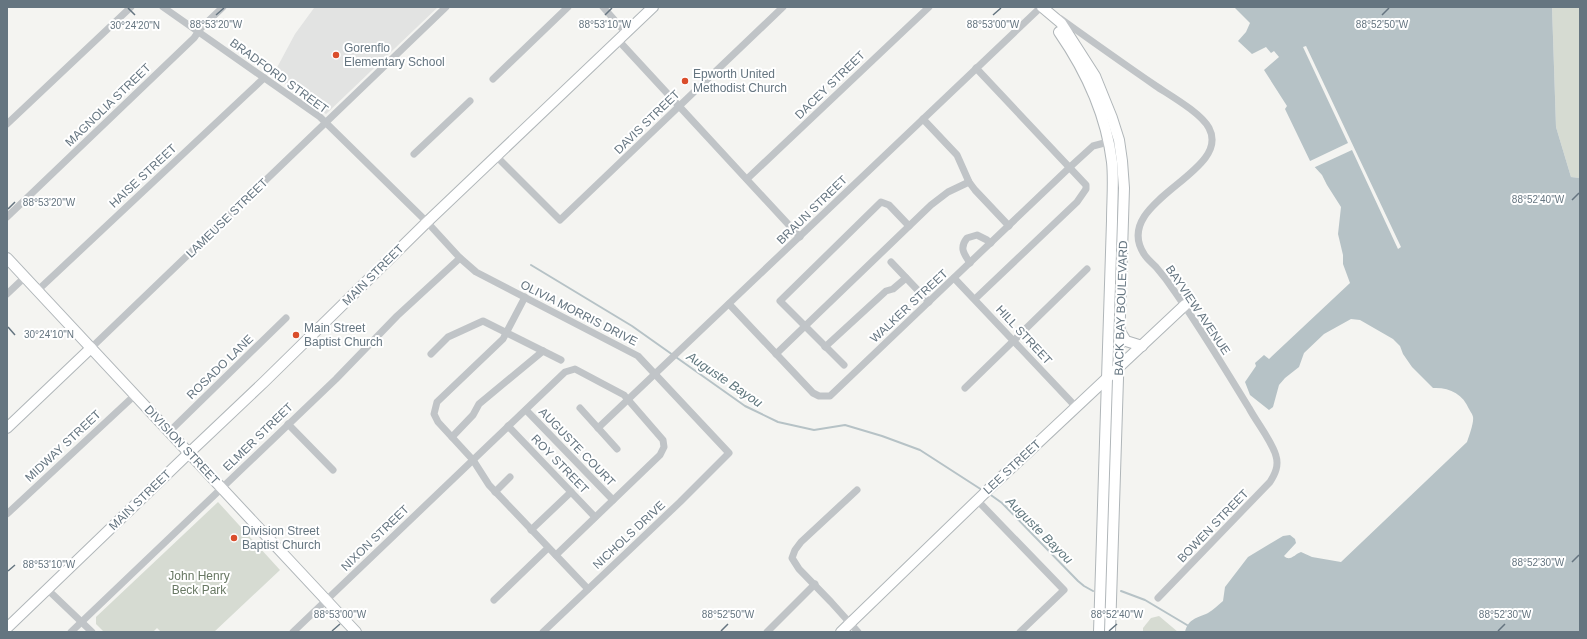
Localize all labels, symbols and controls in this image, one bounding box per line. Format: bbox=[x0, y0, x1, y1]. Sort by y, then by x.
text: 88°53'20"W bbox=[190, 19, 243, 30]
text: 88°53'10"W bbox=[579, 19, 632, 30]
text: 88°53'00"W bbox=[967, 19, 1020, 30]
text: 88°52'50"W bbox=[1356, 19, 1409, 30]
text: 30°24'20"N bbox=[110, 20, 160, 31]
street label: BRADFORD STREET bbox=[227, 36, 331, 117]
place label: Gorenflo Elementary School bbox=[344, 41, 445, 69]
street label: DACEY STREET bbox=[792, 48, 868, 122]
marker: Gorenflo Elementary School bbox=[331, 50, 341, 60]
street label: MAGNOLIA STREET bbox=[62, 60, 154, 149]
place label: Epworth United Methodist Church bbox=[693, 67, 787, 95]
marker: Epworth United Methodist Church bbox=[680, 76, 690, 86]
street label: DAVIS STREET bbox=[611, 87, 683, 157]
street label: HAISE STREET bbox=[107, 141, 180, 211]
street label: BRAUN STREET bbox=[774, 172, 851, 247]
street label: LAMEUSE STREET bbox=[183, 175, 271, 261]
text: 88°52'40"W bbox=[1512, 194, 1565, 205]
text: 88°53'20"W bbox=[23, 197, 76, 208]
street label: BACK BAY BOULEVARD bbox=[1112, 240, 1130, 376]
street label: MAIN STREET bbox=[340, 241, 407, 308]
street label: BAYVIEW AVENUE bbox=[1163, 263, 1233, 357]
street label: WALKER STREET bbox=[867, 266, 951, 346]
street label: OLIVIA MORRIS DRIVE bbox=[518, 277, 640, 349]
street label: HILL STREET bbox=[993, 303, 1055, 368]
place label: Main Street Baptist Church bbox=[304, 321, 383, 349]
text: 30°24'10"N bbox=[24, 329, 74, 340]
marker: Main Street Baptist Church bbox=[291, 330, 301, 340]
street label: ROSADO LANE bbox=[184, 332, 256, 402]
water label: Auguste Bayou bbox=[683, 348, 765, 410]
street label: ELMER STREET bbox=[220, 400, 296, 474]
street label: DIVISION STREET bbox=[142, 402, 223, 488]
street label: AUGUSTE COURT bbox=[536, 405, 619, 490]
street label: MIDWAY STREET bbox=[22, 407, 104, 485]
street label: ROY STREET bbox=[528, 432, 592, 497]
street label: LEE STREET bbox=[980, 436, 1044, 497]
street label: MAIN STREET bbox=[106, 466, 174, 533]
street label: BOWEN STREET bbox=[1175, 486, 1252, 565]
water label: Auguste Bayou bbox=[1002, 493, 1076, 567]
street label: NICHOLS DRIVE bbox=[590, 498, 668, 572]
street label: NIXON STREET bbox=[338, 502, 412, 574]
place label: Division Street Baptist Church bbox=[242, 524, 321, 552]
marker: Division Street Baptist Church bbox=[229, 533, 239, 543]
text: 88°52'30"W bbox=[1512, 557, 1565, 568]
text: 88°53'10"W bbox=[23, 559, 76, 570]
park label: John Henry Beck Park bbox=[168, 569, 230, 597]
text: 88°53'00"W bbox=[314, 609, 367, 620]
text: 88°52'50"W bbox=[702, 609, 755, 620]
text: 88°52'40"W bbox=[1091, 609, 1144, 620]
text: 88°52'30"W bbox=[1479, 609, 1532, 620]

